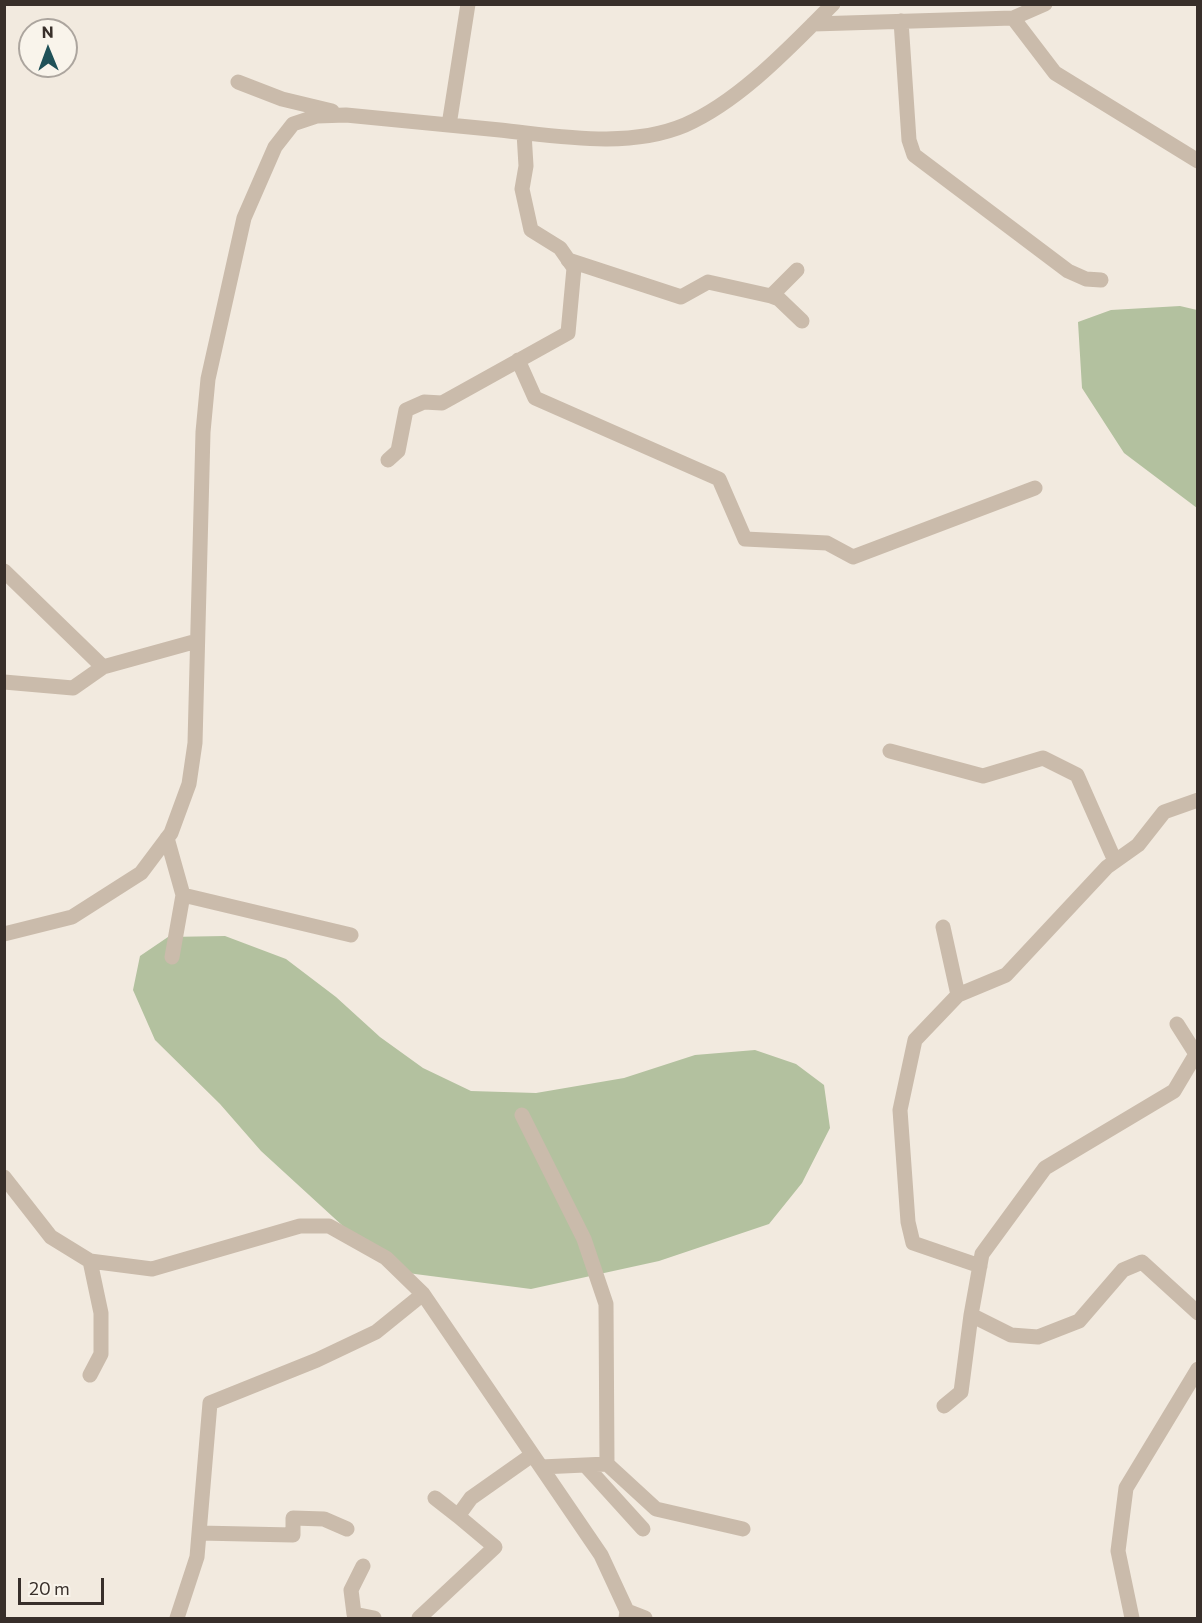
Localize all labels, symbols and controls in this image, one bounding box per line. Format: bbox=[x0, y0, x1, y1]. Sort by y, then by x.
north arrow bbox=[18, 18, 78, 78]
text: N bbox=[42, 22, 54, 41]
scale bar bbox=[21, 1566, 106, 1604]
text: 20 m bbox=[29, 1577, 70, 1599]

